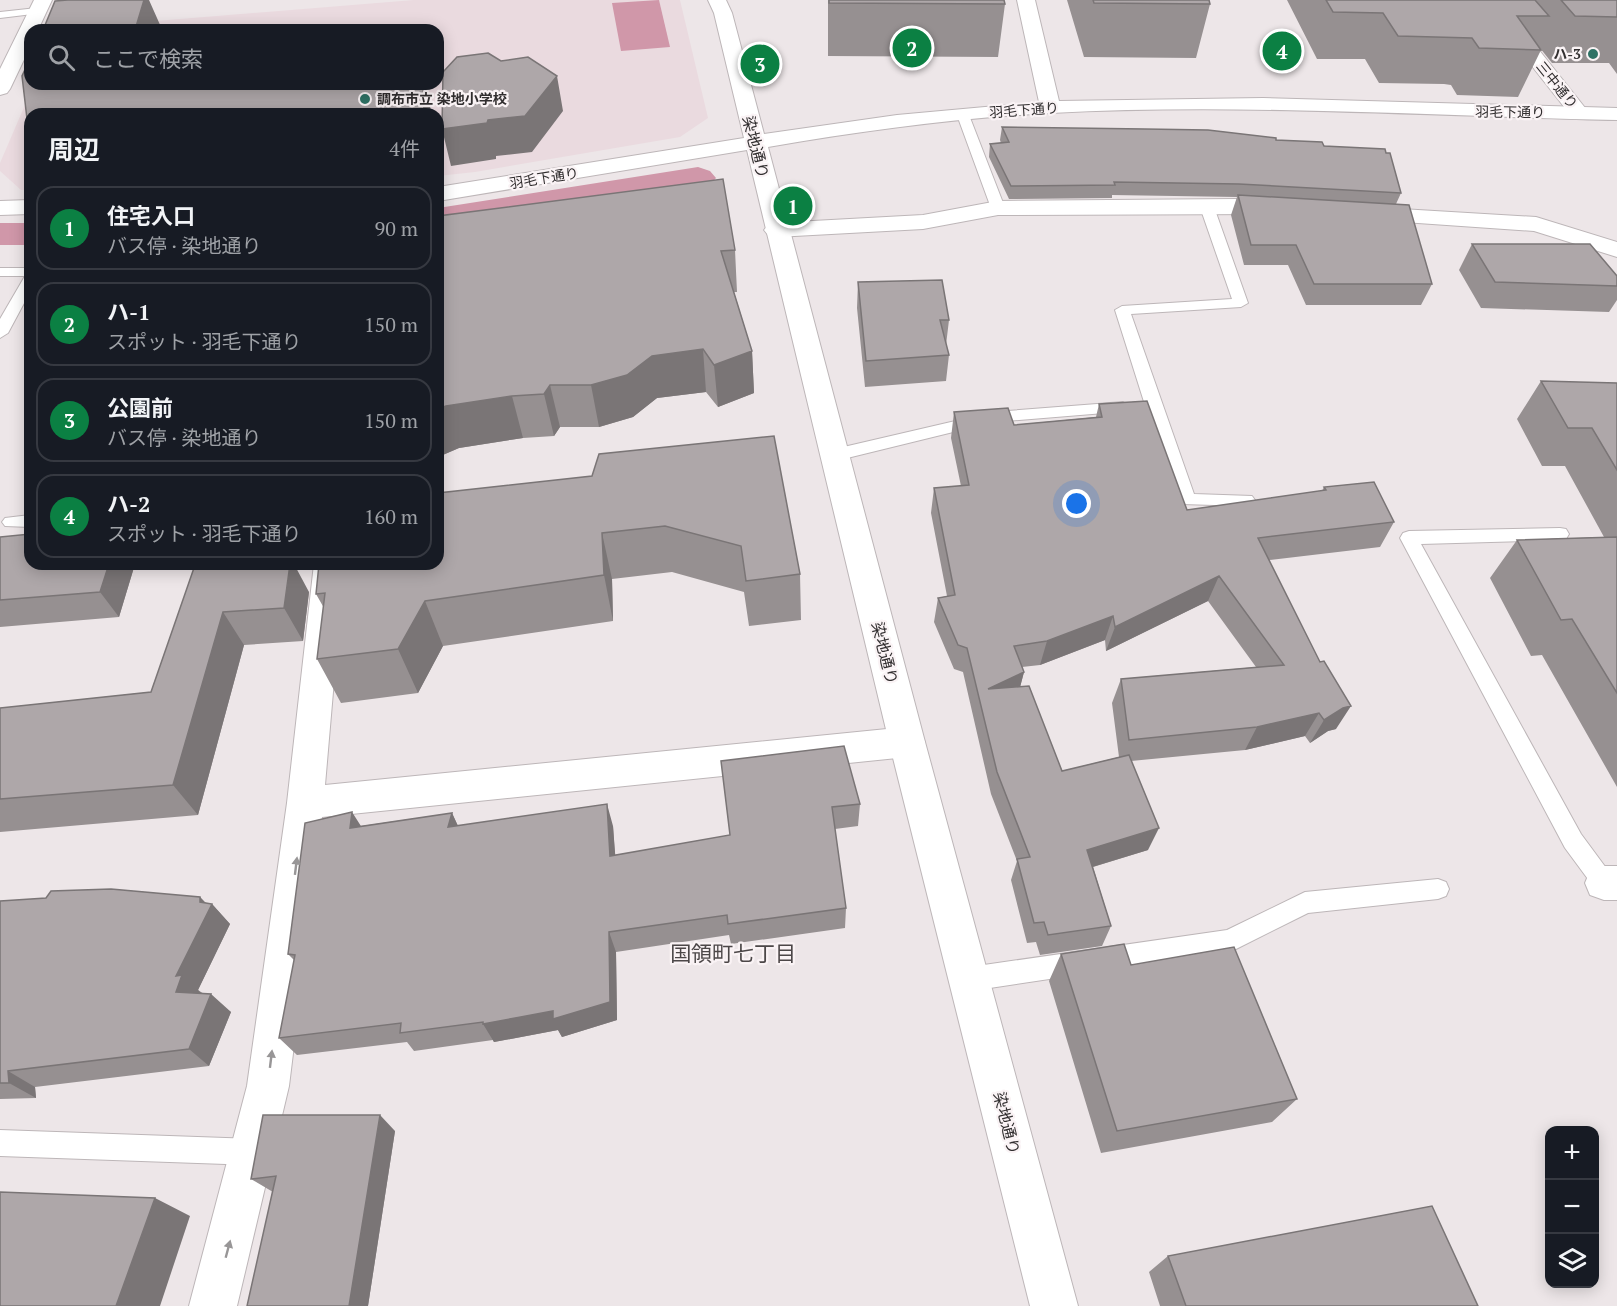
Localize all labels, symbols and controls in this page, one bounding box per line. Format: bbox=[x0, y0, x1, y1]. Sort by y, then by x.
search box bbox=[24, 24, 444, 90]
pin: 2 bbox=[892, 26, 932, 70]
pin: 4 bbox=[1262, 28, 1302, 74]
icon: search bbox=[45, 41, 78, 74]
pin: 3 bbox=[740, 42, 780, 86]
text: ここで検索 bbox=[93, 44, 203, 73]
place label: ハ-3 bbox=[1553, 44, 1581, 63]
marker: ハ-3 bbox=[1586, 47, 1600, 61]
street label: 三中通り bbox=[1532, 57, 1582, 112]
place label: 調布市立 染地小学校 bbox=[377, 89, 507, 108]
marker: 調布市立 染地小学校 bbox=[358, 92, 372, 106]
street label: 羽毛下通り bbox=[988, 98, 1060, 121]
street label: 羽毛下通り bbox=[1475, 101, 1545, 122]
street label: 染地通り bbox=[738, 113, 774, 181]
text: 周辺 bbox=[48, 132, 100, 166]
text: 4件 bbox=[389, 135, 420, 162]
street label: 羽毛下通り bbox=[508, 163, 580, 192]
pin: 1 bbox=[774, 184, 812, 228]
text: 住宅入口 bbox=[107, 201, 195, 230]
text: 1 bbox=[64, 215, 75, 242]
text: 90 m bbox=[375, 215, 418, 242]
text: バス停 · 染地通り bbox=[107, 232, 262, 259]
text: ハ-1 bbox=[107, 297, 151, 326]
text: 2 bbox=[64, 311, 75, 338]
text: 150 m bbox=[364, 311, 418, 338]
text: スポット · 羽毛下通り bbox=[107, 328, 302, 355]
text: 公園前 bbox=[107, 393, 173, 422]
text: 3 bbox=[64, 407, 75, 434]
text: 150 m bbox=[364, 407, 418, 434]
text: バス停 · 染地通り bbox=[107, 424, 262, 451]
text: ハ-2 bbox=[107, 489, 151, 518]
your location bbox=[1062, 489, 1091, 518]
text: 4 bbox=[64, 503, 75, 530]
text: 160 m bbox=[364, 503, 418, 530]
text: スポット · 羽毛下通り bbox=[107, 520, 302, 547]
street label: 染地通り bbox=[867, 619, 903, 687]
one-way arrow bbox=[292, 857, 301, 876]
district label: 国領町七丁目 bbox=[670, 939, 796, 967]
one-way arrow bbox=[267, 1050, 276, 1069]
street label: 染地通り bbox=[989, 1089, 1025, 1157]
map controls bbox=[1545, 1126, 1599, 1288]
button: + bbox=[1545, 1126, 1599, 1180]
button: − bbox=[1545, 1180, 1599, 1234]
button: layers bbox=[1545, 1234, 1599, 1288]
one-way arrow bbox=[224, 1240, 233, 1258]

